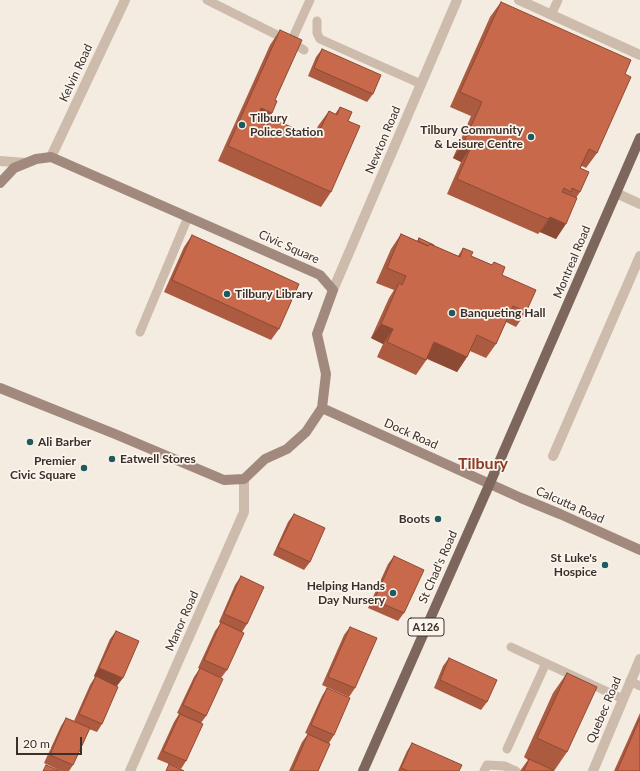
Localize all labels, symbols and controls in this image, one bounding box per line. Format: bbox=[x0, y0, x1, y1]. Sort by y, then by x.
street label: Kelvin Road bbox=[56, 42, 96, 104]
street label: Newton Road bbox=[362, 104, 404, 176]
place label: Tilbury Police Station bbox=[250, 111, 323, 139]
marker: Tilbury Police Station bbox=[237, 120, 247, 130]
place label: Tilbury Community & Leisure Centre bbox=[420, 123, 523, 151]
marker: Tilbury Community & Leisure Centre bbox=[526, 132, 536, 142]
street label: Montreal Road bbox=[550, 223, 594, 301]
street label: Civic Square bbox=[256, 227, 322, 267]
place label: Tilbury Library bbox=[235, 287, 313, 301]
marker: Tilbury Library bbox=[222, 289, 232, 299]
place label: Banqueting Hall bbox=[460, 306, 545, 320]
marker: Banqueting Hall bbox=[447, 308, 457, 318]
street label: Dock Road bbox=[382, 416, 440, 452]
place label: Ali Barber bbox=[38, 435, 91, 449]
marker: Ali Barber bbox=[25, 437, 35, 447]
place label: Eatwell Stores bbox=[120, 452, 196, 466]
place label: Premier Civic Square bbox=[10, 454, 76, 482]
marker: Eatwell Stores bbox=[107, 454, 117, 464]
district label: Tilbury bbox=[458, 454, 508, 474]
marker: Premier Civic Square bbox=[79, 463, 89, 473]
street label: Calcutta Road bbox=[534, 484, 606, 526]
place label: Boots bbox=[399, 512, 430, 526]
marker: Boots bbox=[433, 514, 443, 524]
street label: St Chad's Road bbox=[416, 528, 460, 606]
place label: St Luke's Hospice bbox=[551, 551, 597, 579]
marker: St Luke's Hospice bbox=[600, 560, 610, 570]
place label: Helping Hands Day Nursery bbox=[307, 579, 385, 607]
marker: Helping Hands Day Nursery bbox=[388, 588, 398, 598]
street label: Manor Road bbox=[162, 589, 202, 653]
road number: A126 bbox=[408, 618, 444, 636]
street label: Quebec Road bbox=[583, 675, 625, 745]
scale bar bbox=[18, 729, 84, 755]
text: 20 m bbox=[23, 736, 50, 751]

